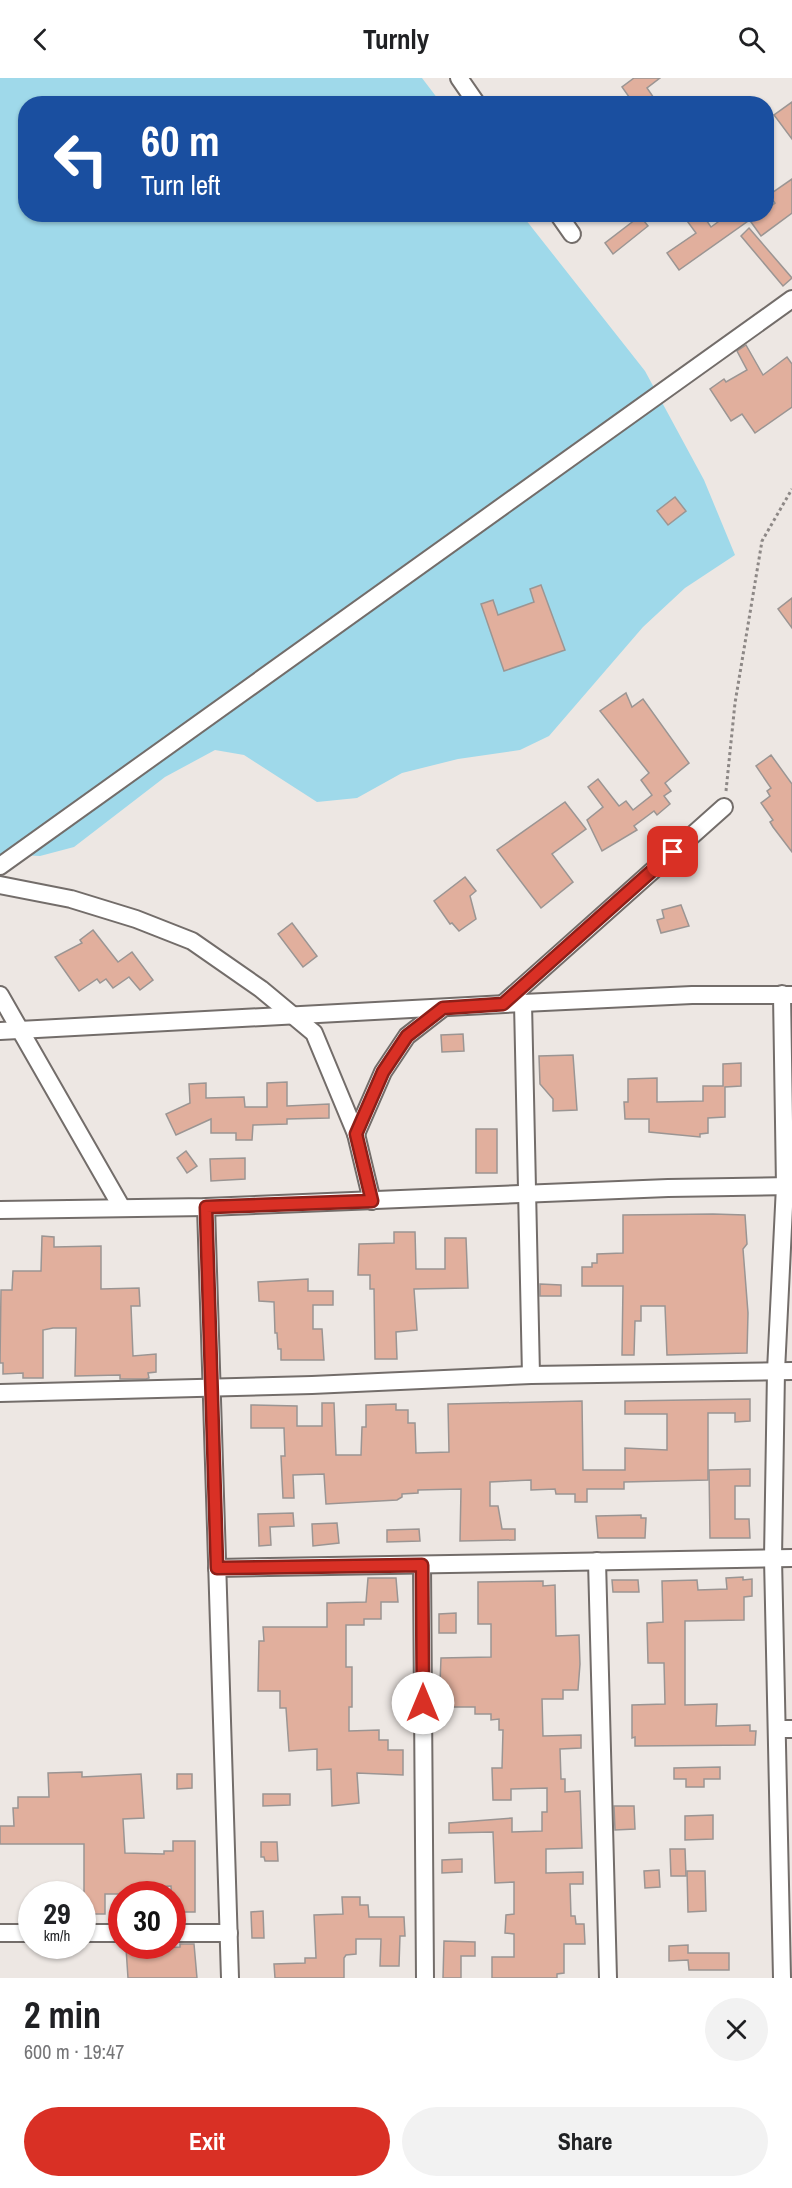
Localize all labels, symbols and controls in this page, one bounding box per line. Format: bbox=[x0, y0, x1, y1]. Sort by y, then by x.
text: Turnly bbox=[363, 21, 429, 57]
icon: back bbox=[24, 23, 57, 56]
icon: search bbox=[735, 23, 768, 56]
text: 60 m bbox=[141, 113, 220, 169]
icon: left bbox=[42, 120, 120, 198]
text: Turn left bbox=[141, 167, 220, 203]
pin bbox=[647, 826, 698, 877]
icon: arrive bbox=[656, 835, 689, 868]
position arrow bbox=[391, 1671, 455, 1735]
speed limit sign: 30 bbox=[108, 1881, 186, 1959]
text: 29 bbox=[43, 1893, 71, 1933]
text: km/h bbox=[44, 1925, 70, 1946]
text: 2 min bbox=[24, 1991, 101, 2039]
button: close bbox=[705, 1998, 768, 2061]
text: 600 m · 19:47 bbox=[24, 2038, 124, 2065]
button: Exit bbox=[24, 2107, 390, 2176]
button: Share bbox=[402, 2107, 768, 2176]

